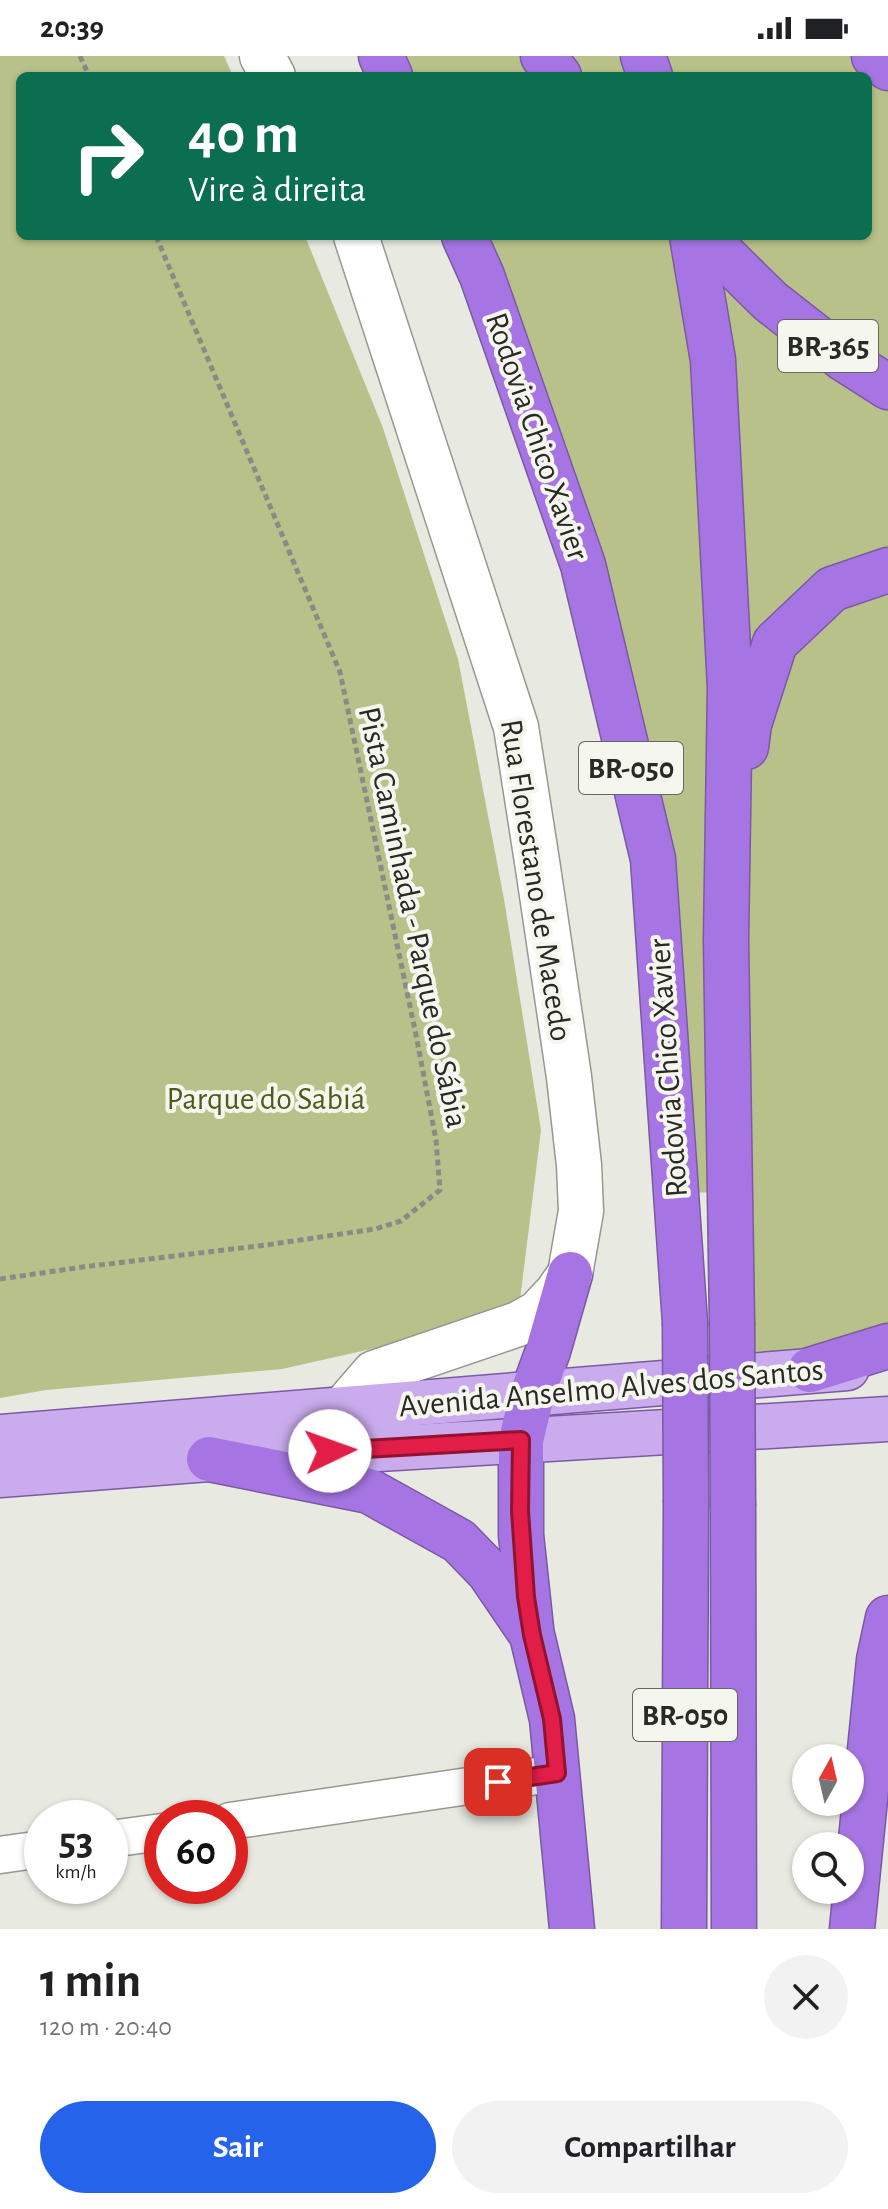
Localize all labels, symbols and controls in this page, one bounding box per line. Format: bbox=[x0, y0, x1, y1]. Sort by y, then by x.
text: 20:39 bbox=[40, 13, 104, 43]
icon: right bbox=[56, 104, 160, 208]
text: 40 m bbox=[188, 107, 299, 163]
text: Vire à direita bbox=[188, 172, 366, 208]
street label: Rodovia Chico Xavier bbox=[480, 309, 595, 565]
road number: BR-365 bbox=[778, 320, 878, 372]
street label: Pista Caminhada - Parque do Sábia bbox=[353, 704, 473, 1131]
street label: Rua Florestano de Macedo bbox=[495, 717, 577, 1043]
road number: BR-050 bbox=[579, 742, 683, 794]
street label: Rodovia Chico Xavier bbox=[643, 937, 693, 1198]
park label: Parque do Sabiá bbox=[166, 1083, 366, 1115]
street label: Avenida Anselmo Alves dos Santos bbox=[398, 1353, 825, 1422]
position arrow bbox=[288, 1409, 372, 1493]
road number: BR-050 bbox=[633, 1689, 737, 1741]
north arrow bbox=[792, 1744, 864, 1816]
map controls bbox=[792, 1744, 864, 1904]
pin bbox=[464, 1748, 532, 1816]
icon: arrive bbox=[476, 1760, 520, 1804]
speed limit sign: 60 bbox=[144, 1800, 248, 1904]
text: 53 bbox=[59, 1822, 93, 1862]
button: search bbox=[792, 1832, 864, 1904]
text: km/h bbox=[55, 1862, 97, 1882]
button: close bbox=[764, 1955, 848, 2039]
text: 1 min bbox=[40, 1958, 141, 2006]
text: 120 m · 20:40 bbox=[40, 2014, 172, 2040]
button: Sair bbox=[40, 2101, 436, 2193]
button: Compartilhar bbox=[452, 2101, 848, 2193]

